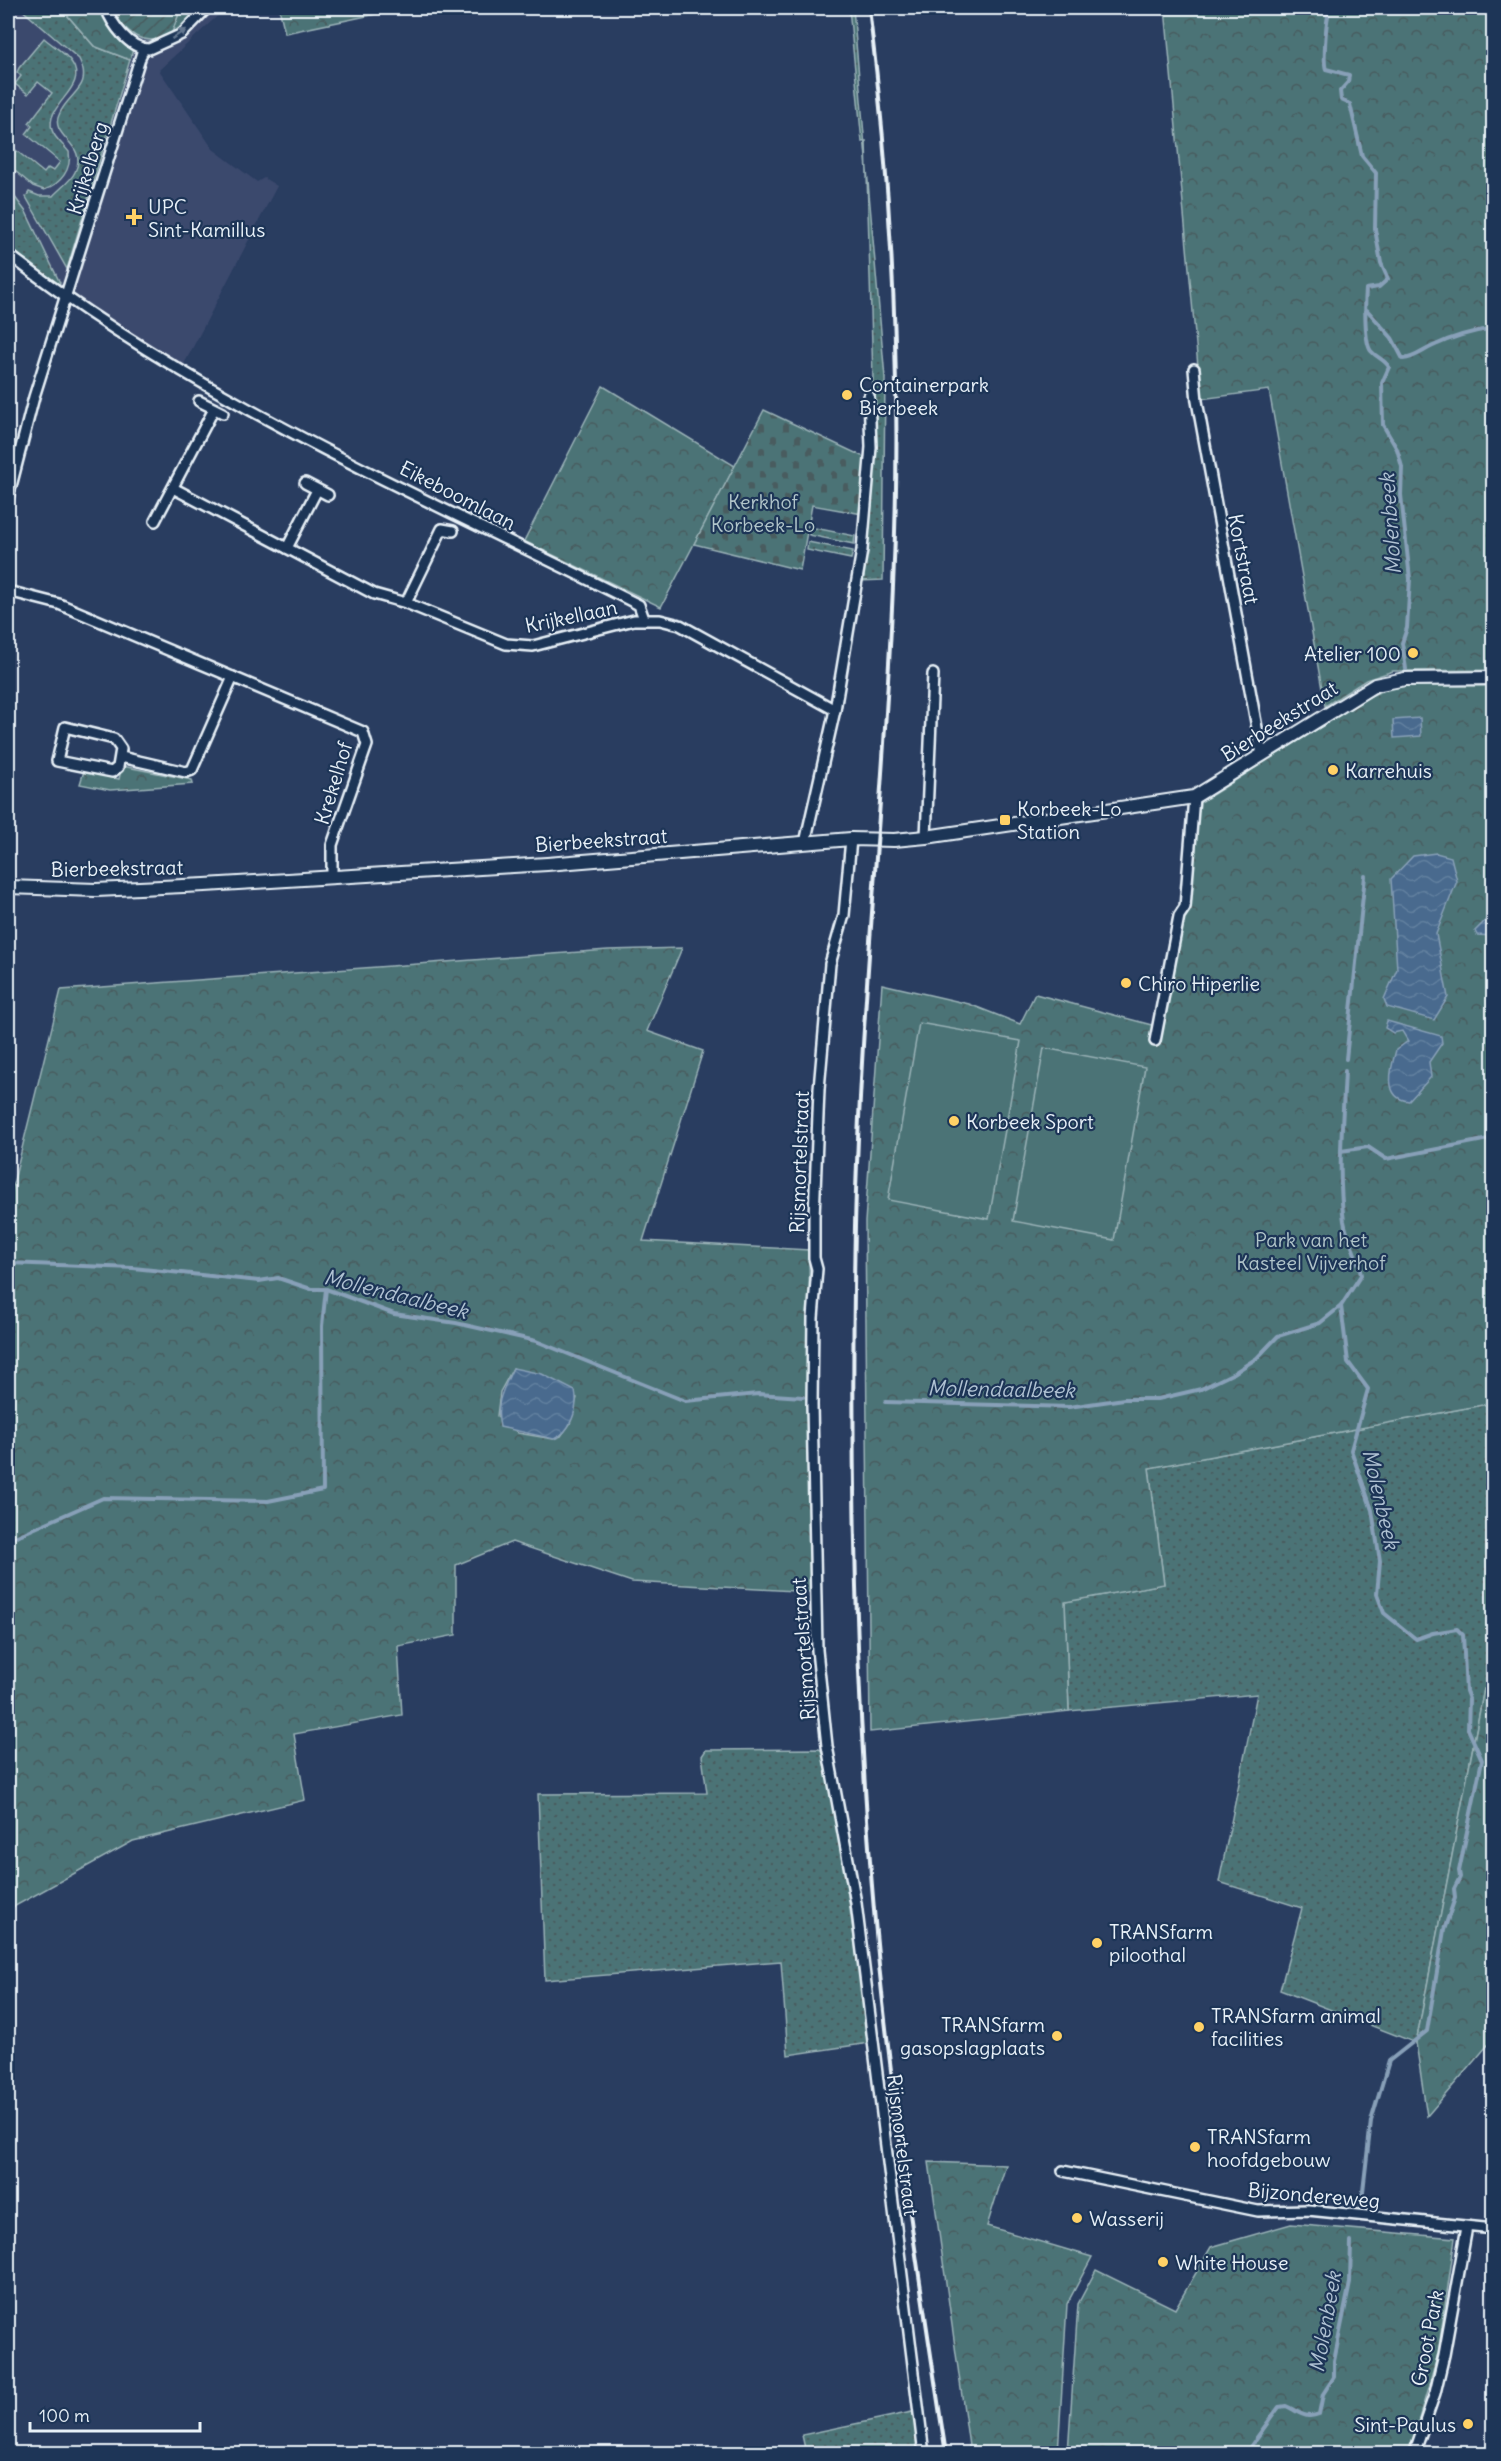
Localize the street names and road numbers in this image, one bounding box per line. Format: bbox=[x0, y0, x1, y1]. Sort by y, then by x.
street label: Krijkelberg bbox=[61, 119, 113, 217]
street label: Eikeboomlaan bbox=[396, 455, 520, 535]
street label: Kortstraat bbox=[1223, 512, 1265, 607]
street label: Krijkellaan bbox=[523, 594, 619, 638]
street label: Bierbeekstraat bbox=[1216, 675, 1342, 767]
street label: Krekelhof bbox=[309, 738, 358, 827]
street label: Bierbeekstraat bbox=[534, 823, 668, 857]
street label: Bierbeekstraat bbox=[50, 854, 184, 882]
street label: Rijsmortelstraat bbox=[784, 1090, 814, 1234]
street label: Rijsmortelstraat bbox=[786, 1577, 820, 1721]
street label: Rijsmortelstraat bbox=[882, 2073, 924, 2218]
street label: Bijzondereweg bbox=[1247, 2177, 1381, 2213]
street label: Groot Park bbox=[1405, 2288, 1449, 2388]

